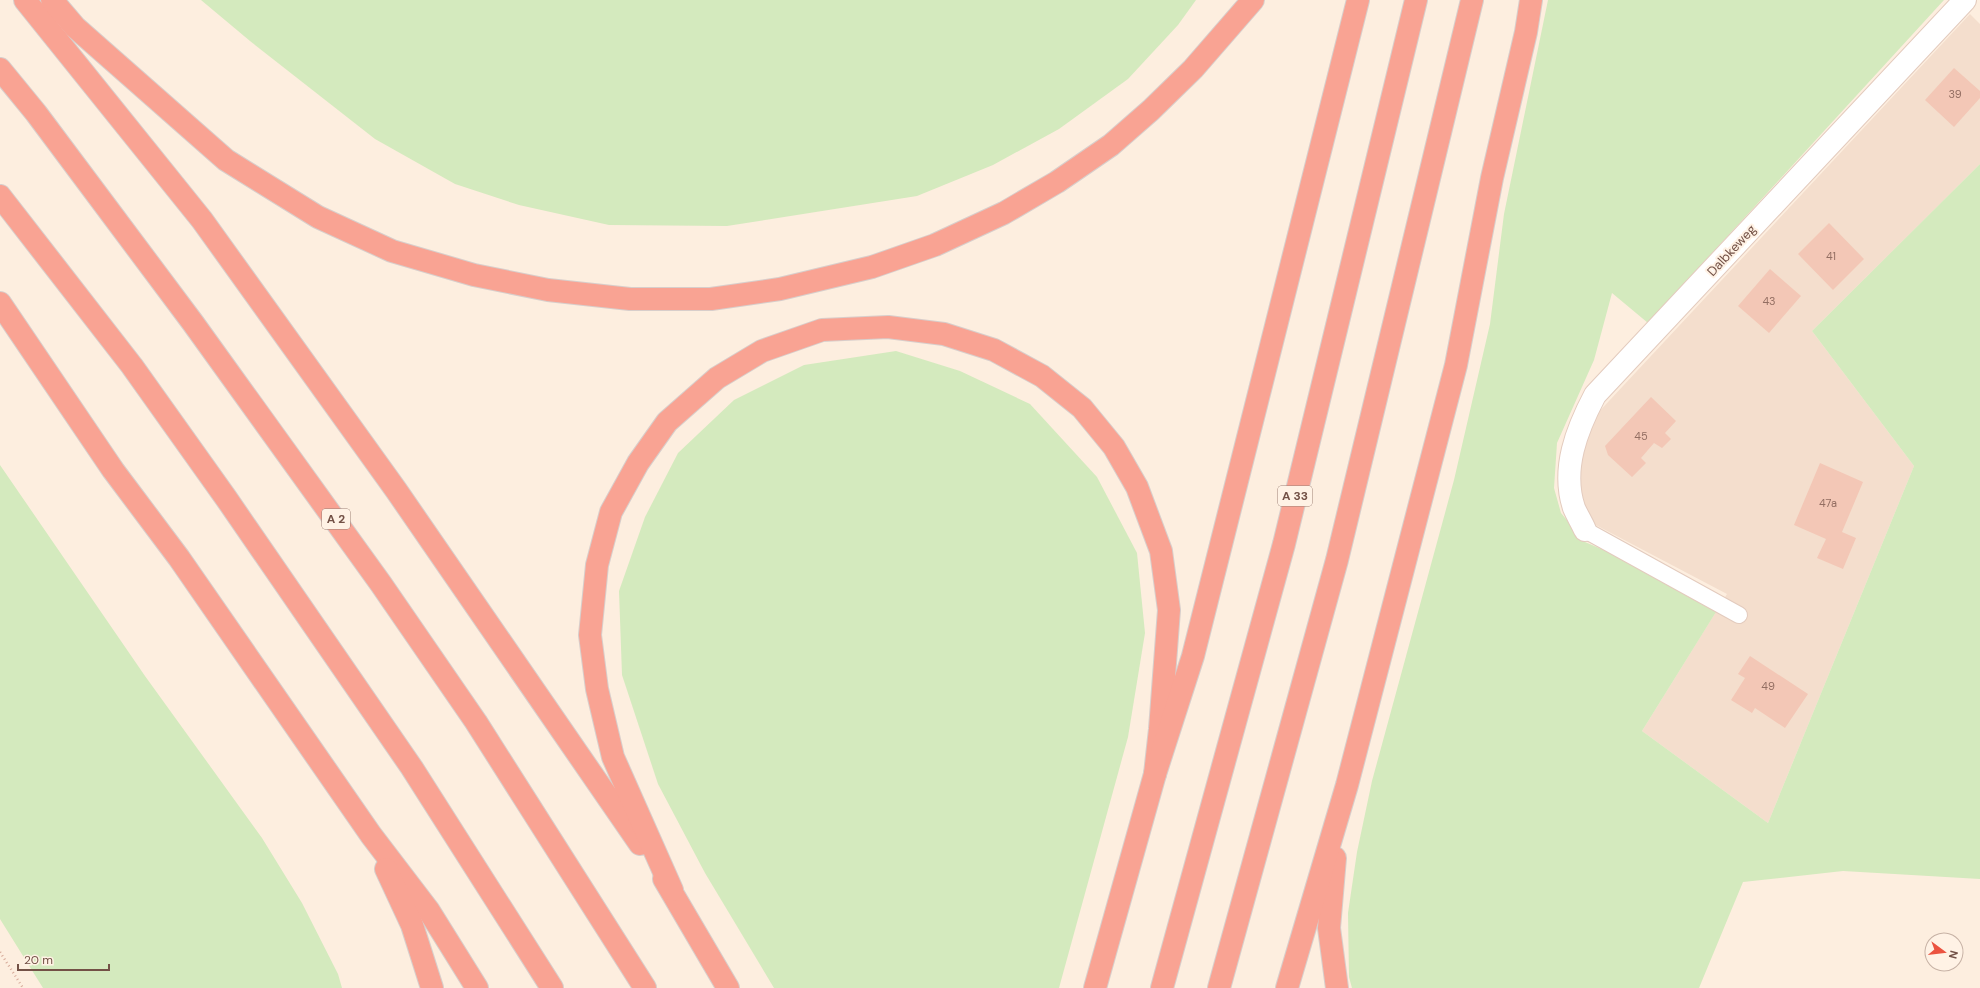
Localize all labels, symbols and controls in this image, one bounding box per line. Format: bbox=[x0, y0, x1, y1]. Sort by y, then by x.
house number: 39 bbox=[1948, 87, 1962, 101]
street label: Dalbkeweg bbox=[1703, 221, 1760, 280]
house number: 41 bbox=[1826, 249, 1836, 263]
house number: 43 bbox=[1762, 294, 1776, 308]
house number: 45 bbox=[1634, 429, 1648, 443]
road number: A 33 bbox=[1278, 486, 1312, 506]
house number: 47a bbox=[1819, 496, 1837, 510]
road number: A 2 bbox=[322, 509, 350, 529]
house number: 49 bbox=[1761, 679, 1775, 693]
north arrow bbox=[1924, 932, 1964, 972]
scale bar bbox=[18, 946, 109, 972]
text: N bbox=[1946, 949, 1961, 960]
text: 20 m bbox=[24, 952, 53, 968]

